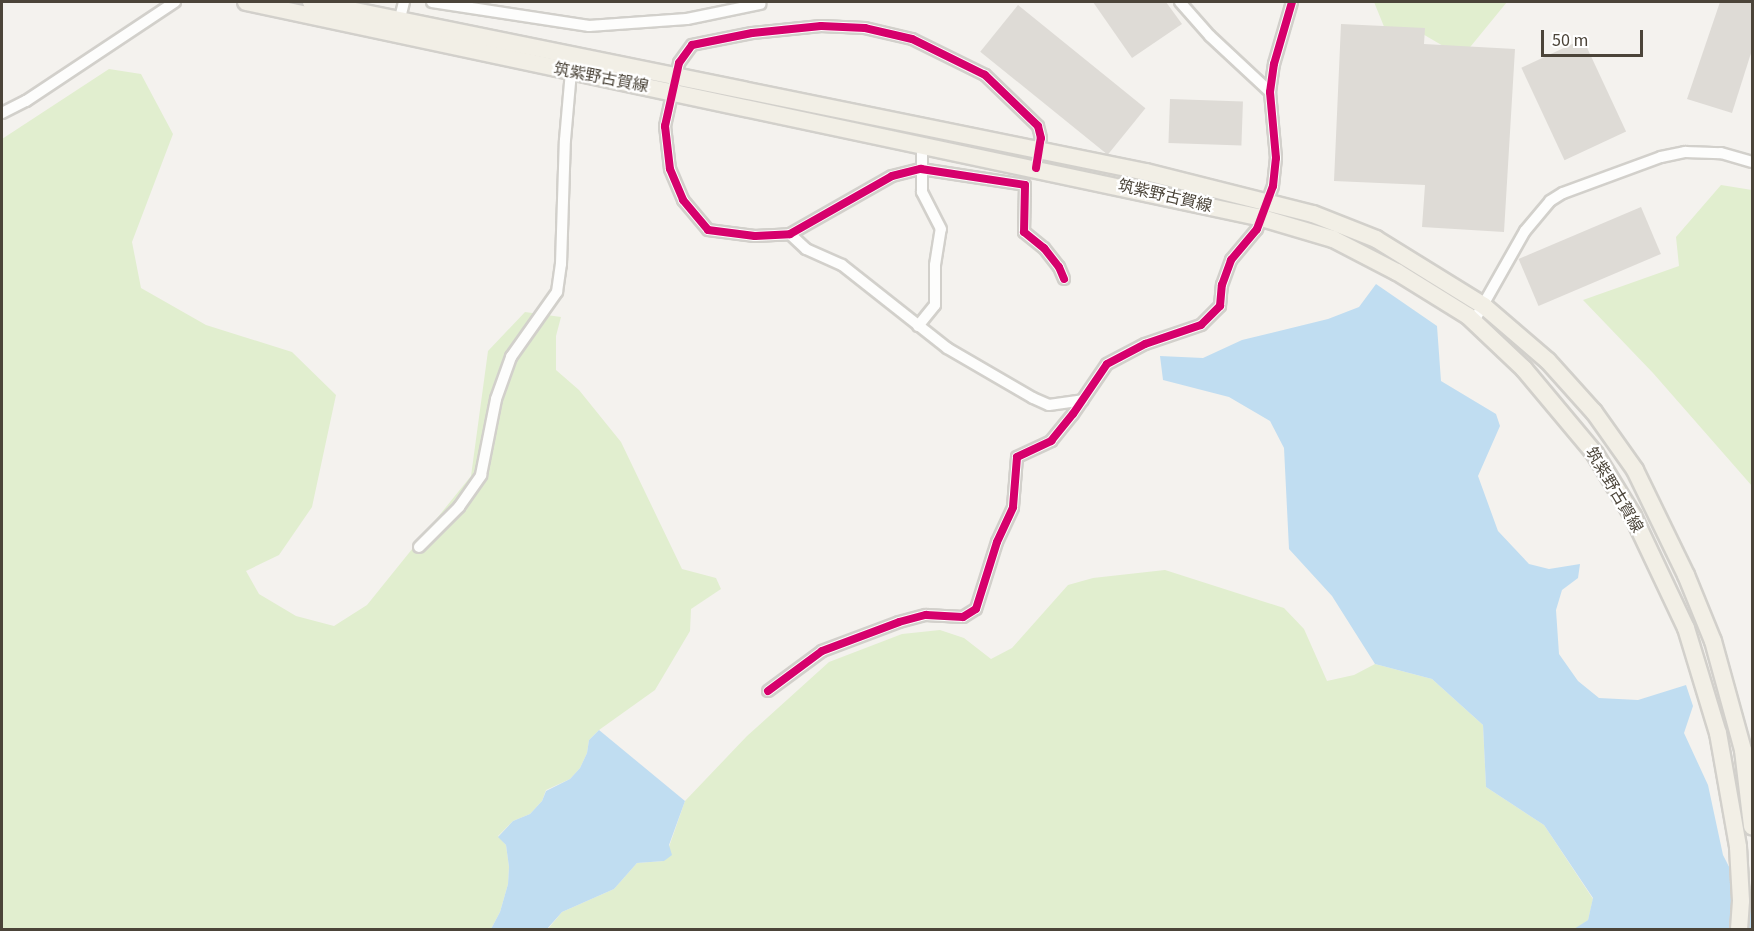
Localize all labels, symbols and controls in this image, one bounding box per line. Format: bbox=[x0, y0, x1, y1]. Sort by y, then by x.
scale bar bbox=[1544, 18, 1646, 56]
text: 50 m bbox=[1552, 28, 1588, 53]
street label: 筑紫野古賀線 bbox=[552, 59, 650, 97]
street label: 筑紫野古賀線 bbox=[1116, 176, 1214, 216]
street label: 筑紫野古賀線 bbox=[1581, 444, 1647, 536]

